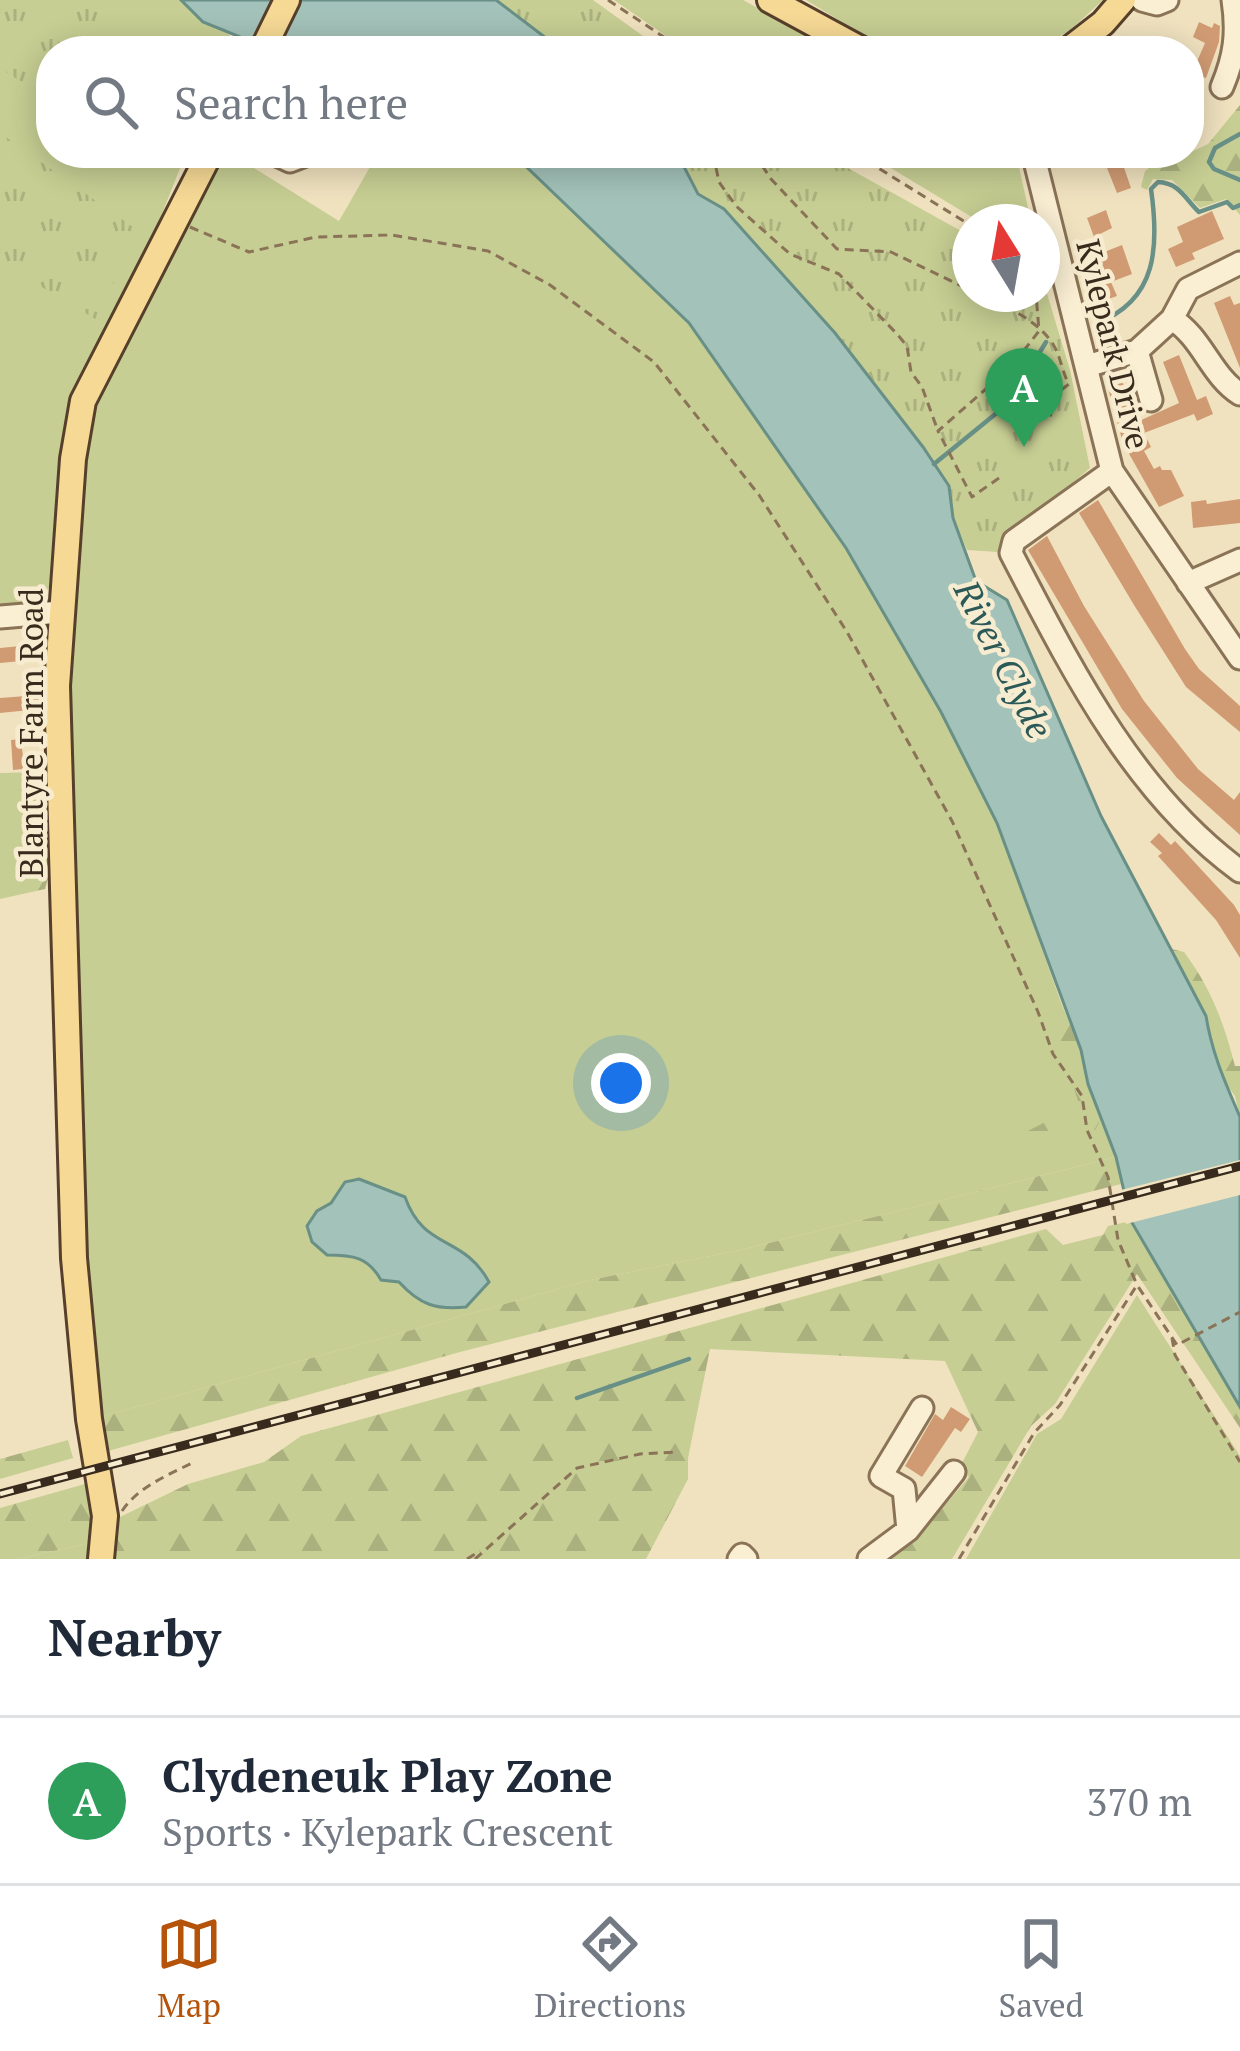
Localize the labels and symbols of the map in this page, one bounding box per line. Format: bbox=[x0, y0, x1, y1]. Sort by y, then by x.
north arrow bbox=[952, 204, 1060, 312]
street label: Kylepark Drive bbox=[1067, 235, 1161, 453]
pin: A bbox=[985, 348, 1063, 447]
water label: River Clyde bbox=[944, 571, 1064, 746]
street label: Blantyre Farm Road bbox=[9, 588, 52, 878]
your location bbox=[591, 1053, 651, 1113]

